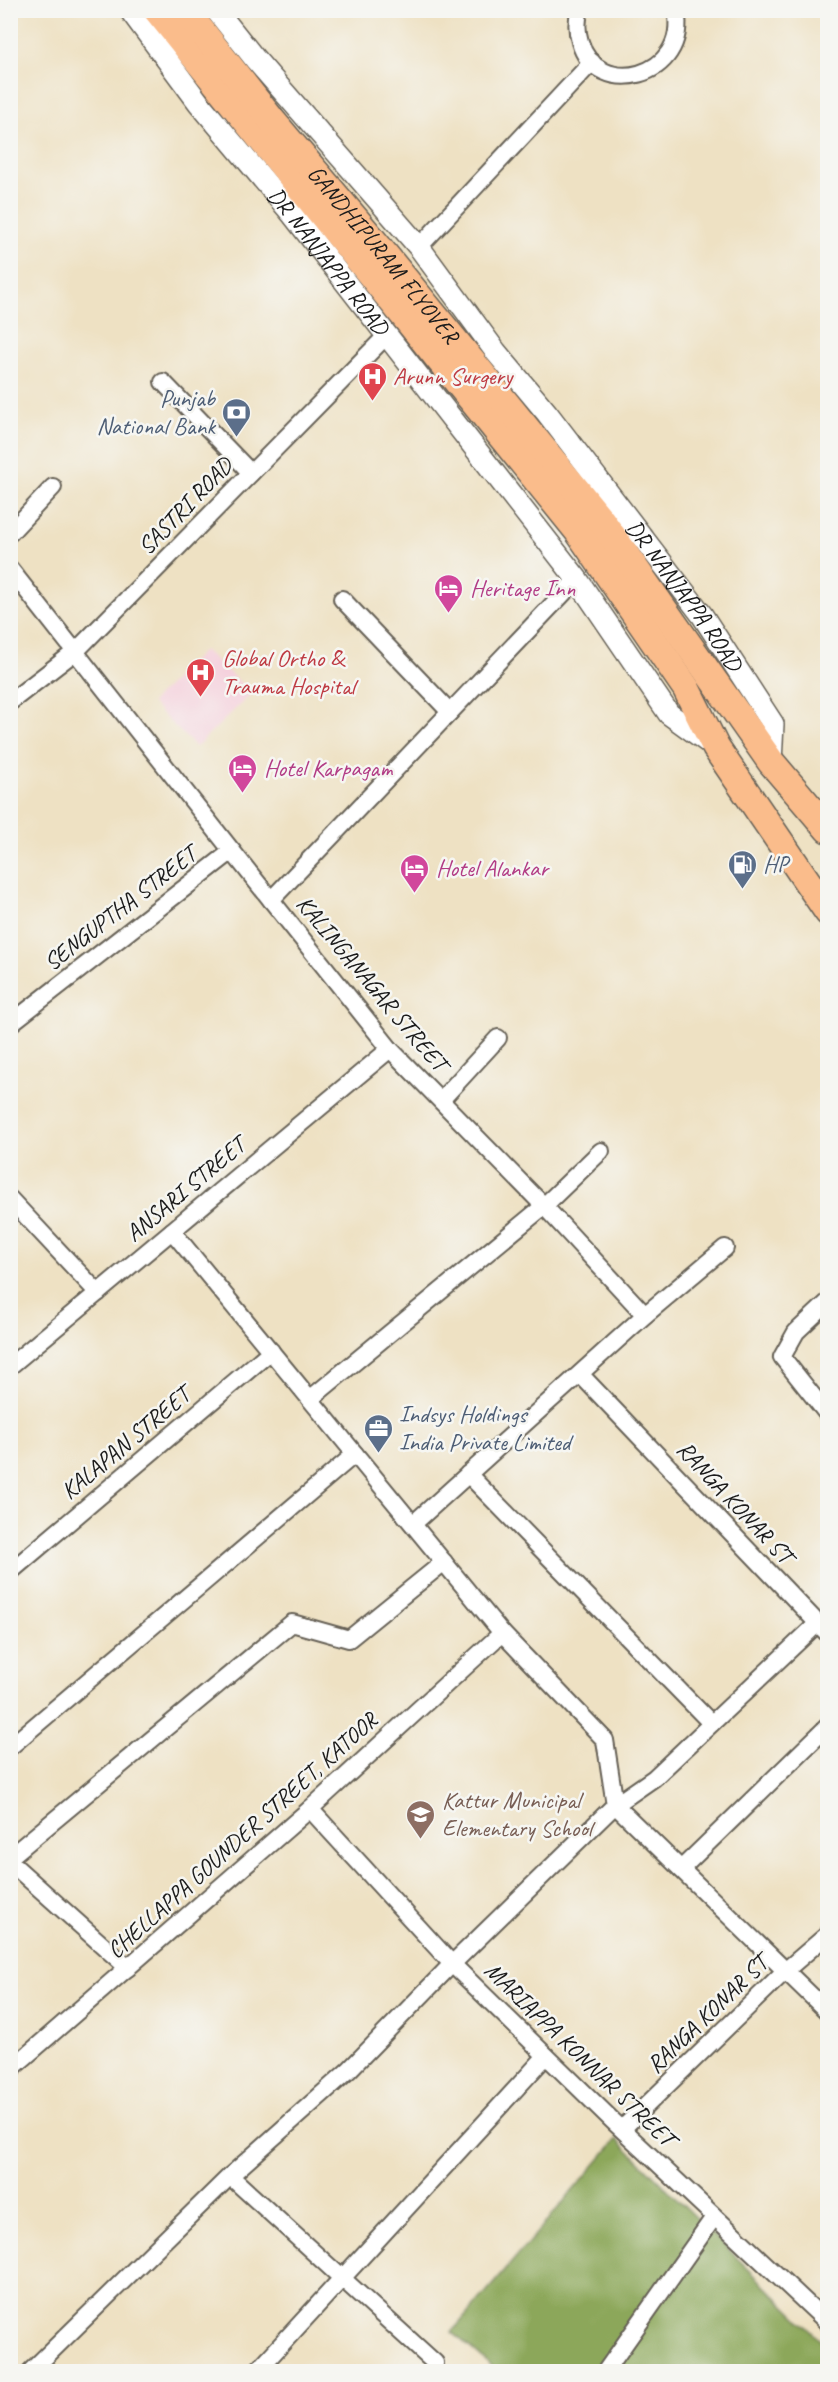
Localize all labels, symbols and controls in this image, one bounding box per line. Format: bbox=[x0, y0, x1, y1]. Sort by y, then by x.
street label: GANDHIPURAM FLYOVER bbox=[301, 159, 467, 351]
street label: DR NANJAPPA ROAD bbox=[261, 181, 397, 342]
hospital icon: Arunn Surgery bbox=[356, 360, 388, 402]
place label: Arunn Surgery bbox=[393, 361, 514, 391]
place label: Punjab National Bank bbox=[96, 383, 217, 441]
bank icon: Punjab National Bank bbox=[220, 396, 252, 438]
street label: SASTRI ROAD bbox=[131, 450, 240, 561]
street label: DR NANJAPPA ROAD bbox=[619, 514, 750, 678]
hotel icon: Heritage Inn bbox=[433, 572, 465, 614]
place label: Heritage Inn bbox=[470, 573, 576, 603]
place label: Global Ortho & Trauma Hospital bbox=[222, 643, 359, 701]
hospital icon: Global Ortho & Trauma Hospital bbox=[185, 656, 217, 698]
hotel icon: Hotel Karpagam bbox=[227, 752, 259, 794]
place label: Hotel Karpagam bbox=[264, 753, 393, 783]
street label: SENGUPTHA STREET bbox=[38, 836, 206, 977]
fuel station icon: HP bbox=[726, 848, 758, 890]
place label: HP bbox=[763, 849, 791, 879]
hotel icon: Hotel Alankar bbox=[399, 852, 431, 894]
place label: Hotel Alankar bbox=[436, 853, 551, 883]
street label: KALINGANAGAR STREET bbox=[290, 889, 458, 1081]
street label: ANSARI STREET bbox=[119, 1127, 255, 1248]
street label: KALAPAN STREET bbox=[54, 1377, 200, 1506]
place label: Indsys Holdings India Private Limited bbox=[399, 1399, 574, 1457]
office icon: Indsys Holdings India Private Limited bbox=[362, 1412, 394, 1454]
street label: RANGA KONAR ST bbox=[671, 1434, 804, 1574]
street label: CHELLAPPA GOUNDER STREET, KATOOR bbox=[100, 1704, 385, 1965]
place label: Kattur Municipal Elementary School bbox=[442, 1785, 596, 1843]
school or university icon: Kattur Municipal Elementary School bbox=[405, 1798, 437, 1840]
street label: RANGA KONAR ST bbox=[640, 1945, 778, 2079]
street label: MARIAPPA KONNAR STREET bbox=[478, 1955, 686, 2157]

